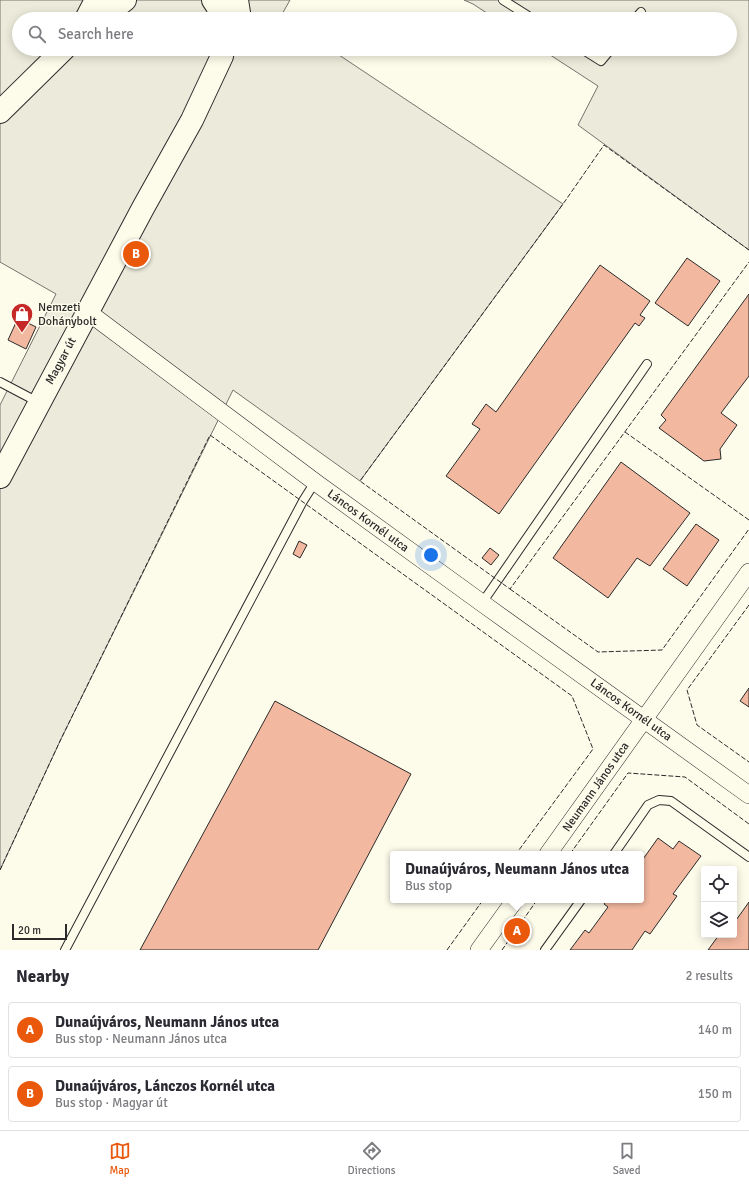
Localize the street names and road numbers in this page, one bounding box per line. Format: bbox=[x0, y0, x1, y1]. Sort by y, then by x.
street label: Magyar út bbox=[42, 335, 80, 387]
street label: Láncos Kornél utca bbox=[324, 486, 412, 556]
street label: Láncos Kornél utca bbox=[587, 675, 675, 745]
street label: Neumann János utca bbox=[559, 739, 633, 835]

